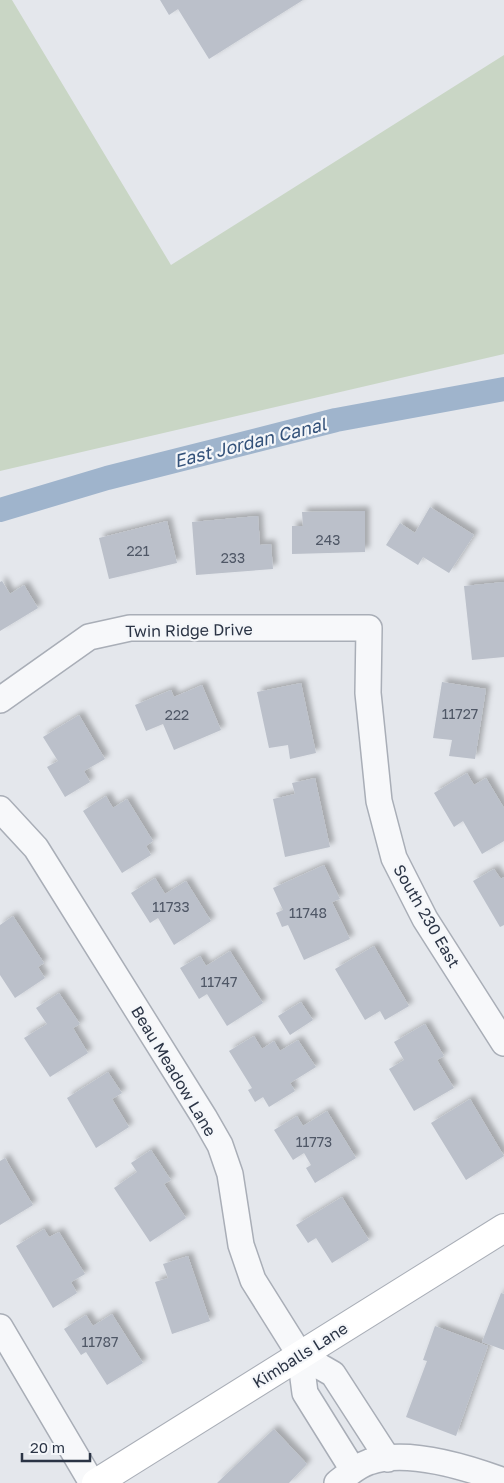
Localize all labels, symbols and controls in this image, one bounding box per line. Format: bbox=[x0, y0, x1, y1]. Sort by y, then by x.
water label: East Jordan Canal bbox=[172, 412, 330, 472]
house number: 243 bbox=[316, 531, 340, 548]
house number: 221 bbox=[126, 542, 150, 559]
house number: 233 bbox=[221, 549, 245, 566]
street label: Twin Ridge Drive bbox=[125, 619, 253, 641]
house number: 11727 bbox=[442, 705, 478, 722]
house number: 222 bbox=[165, 706, 189, 723]
street label: South 230 East bbox=[389, 861, 465, 971]
house number: 11733 bbox=[152, 898, 190, 915]
house number: 11748 bbox=[289, 904, 327, 921]
house number: 11747 bbox=[201, 973, 237, 990]
street label: Beau Meadow Lane bbox=[127, 1002, 221, 1140]
house number: 11773 bbox=[296, 1133, 332, 1150]
street label: Kimballs Lane bbox=[249, 1318, 351, 1392]
house number: 11787 bbox=[82, 1333, 118, 1350]
scale bar bbox=[22, 1430, 90, 1462]
text: 20 m bbox=[30, 1438, 65, 1456]

